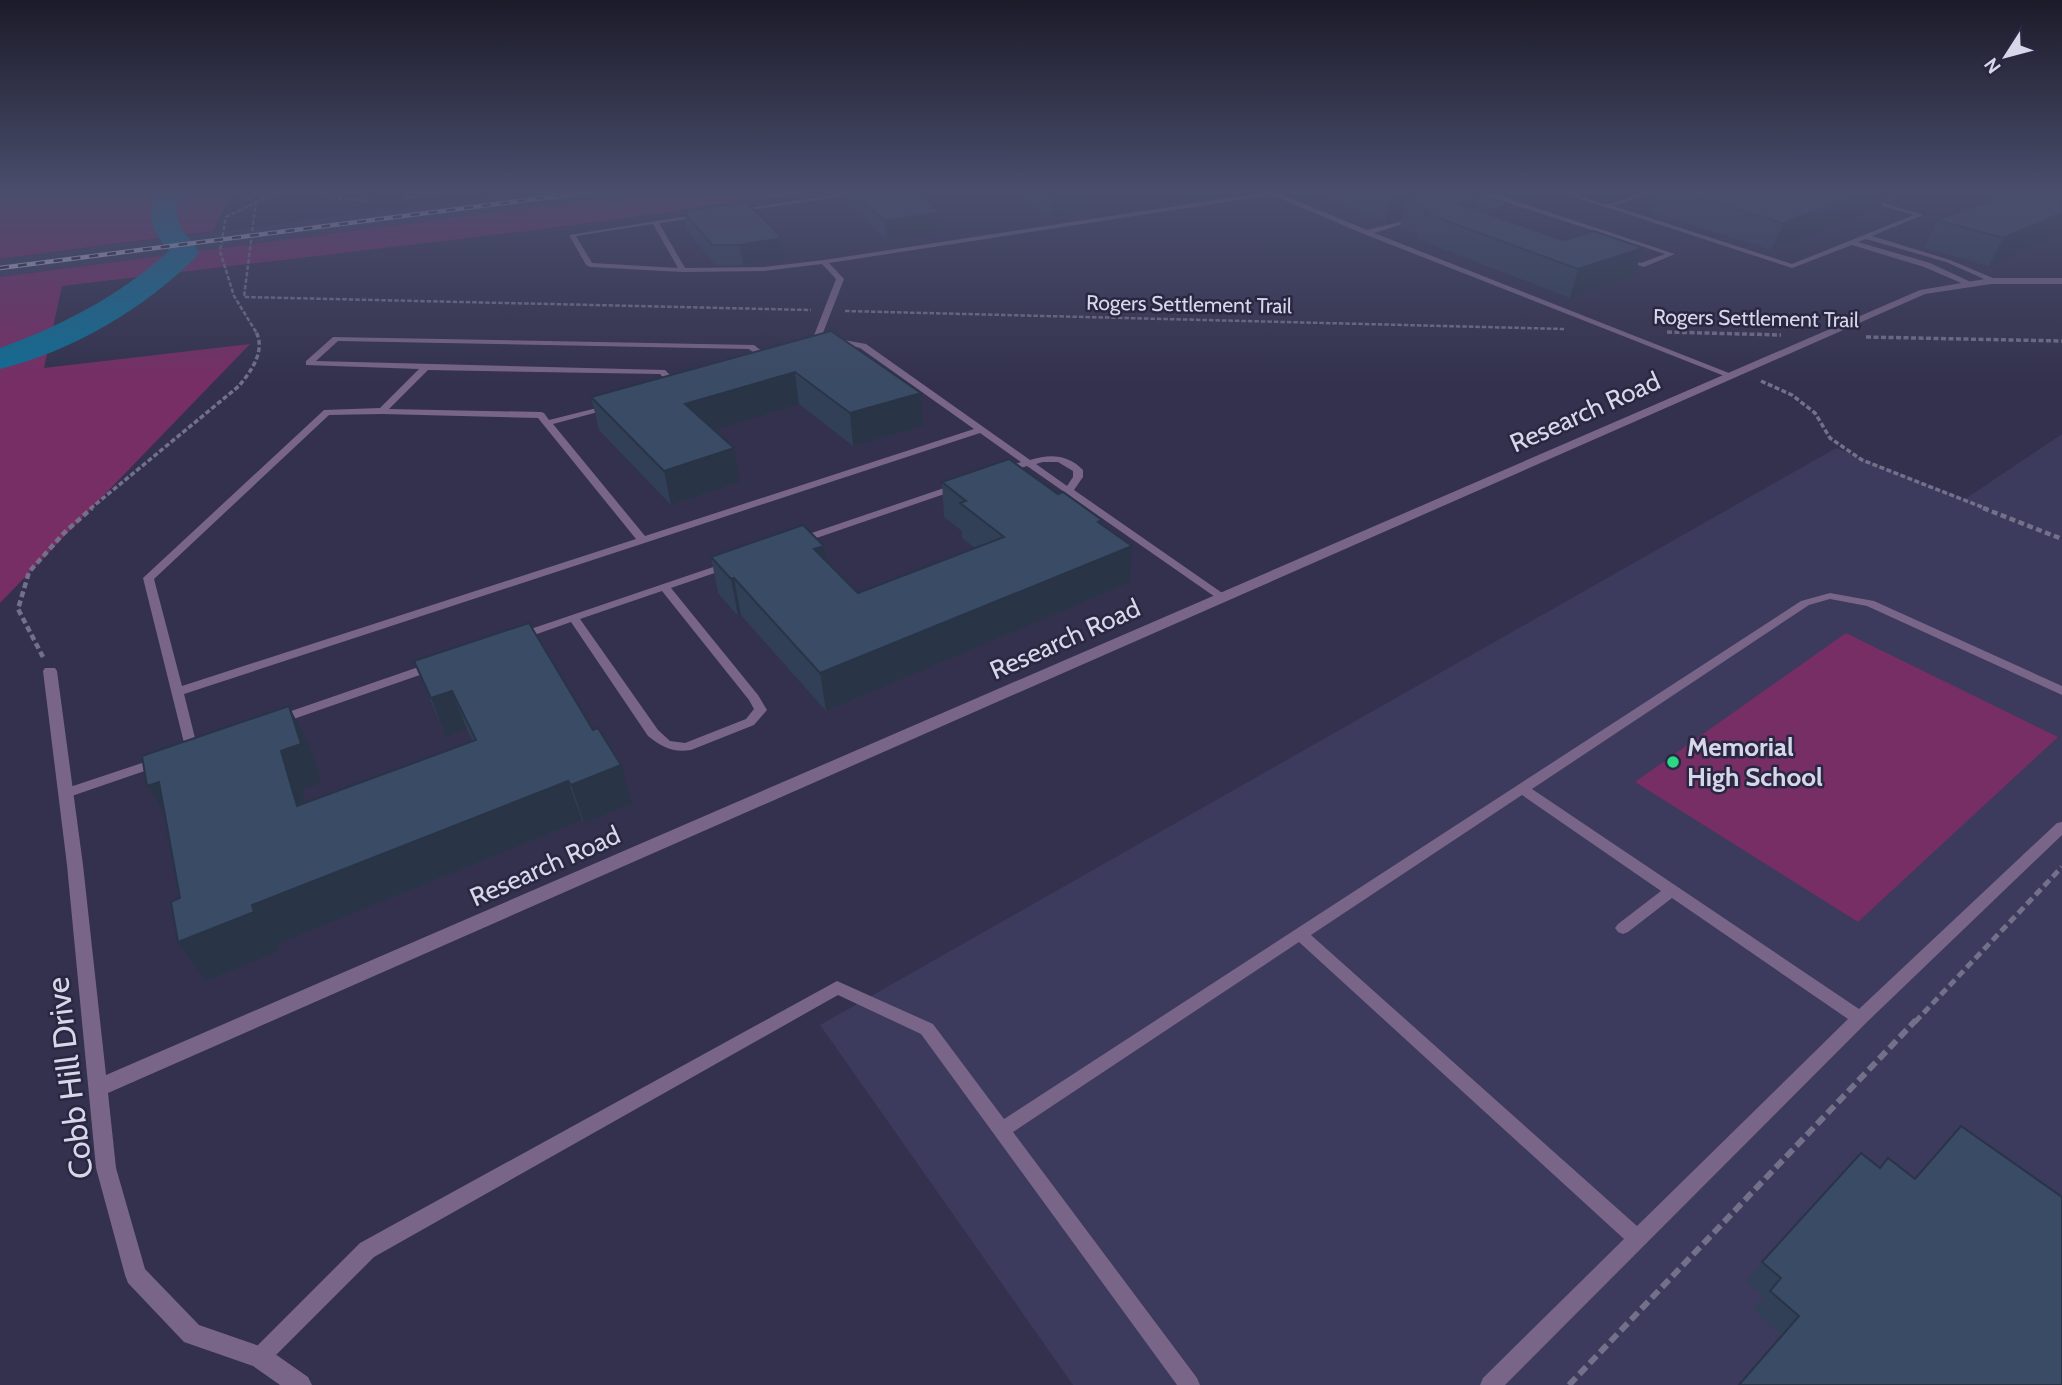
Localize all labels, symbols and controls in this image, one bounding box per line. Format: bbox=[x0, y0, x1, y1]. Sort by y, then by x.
north arrow bbox=[1971, 21, 2041, 91]
text: N bbox=[1979, 54, 2006, 78]
street label: Rogers Settlement Trail bbox=[1086, 290, 1292, 318]
street label: Rogers Settlement Trail bbox=[1653, 304, 1859, 332]
street label: Research Road bbox=[1505, 365, 1665, 459]
street label: Research Road bbox=[985, 592, 1145, 686]
place label: Memorial High School bbox=[1687, 731, 1823, 793]
marker: Memorial High School bbox=[1665, 754, 1681, 770]
street label: Research Road bbox=[465, 819, 625, 913]
street label: Cobb Hill Drive bbox=[37, 975, 101, 1181]

